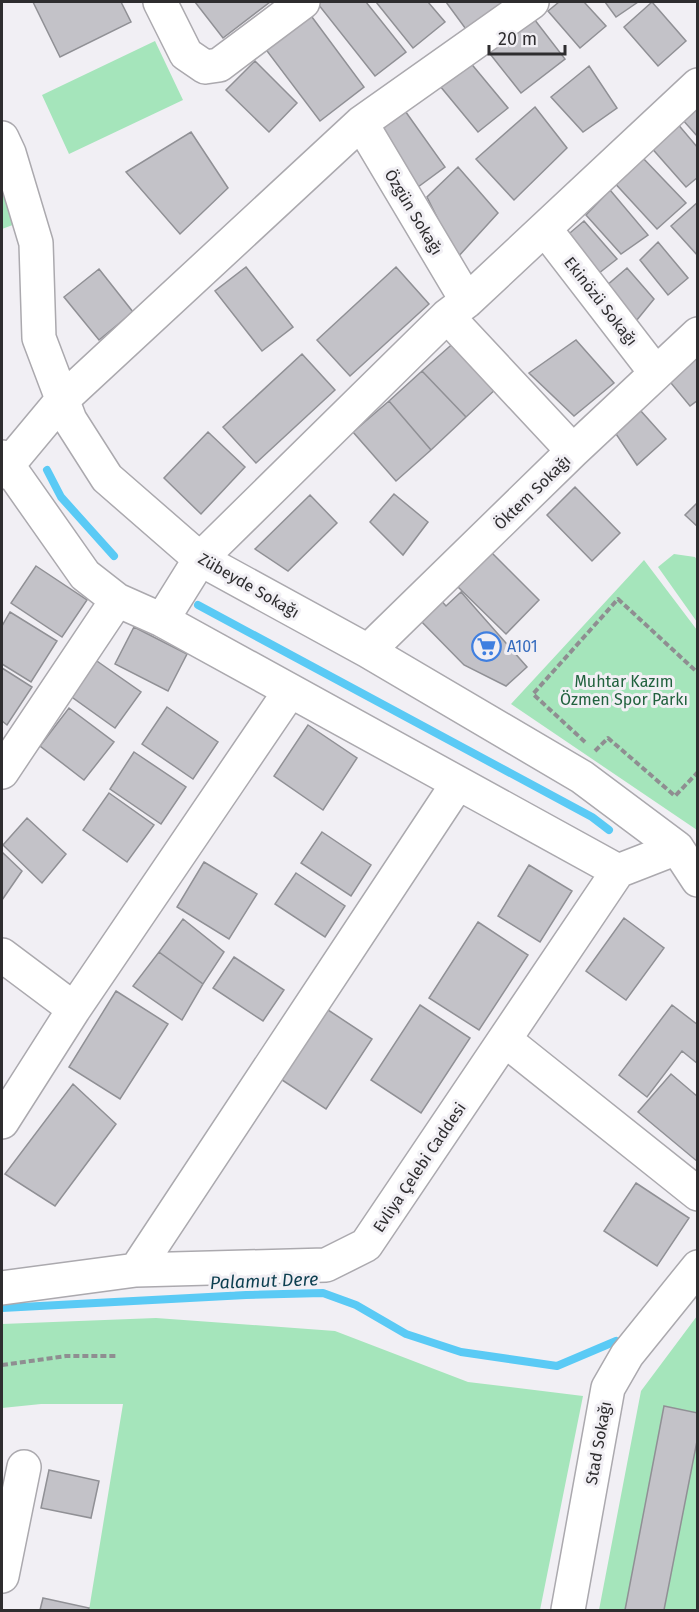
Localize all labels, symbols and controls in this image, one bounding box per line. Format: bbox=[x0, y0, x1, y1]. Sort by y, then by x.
scale bar bbox=[489, 18, 566, 56]
text: 20 m bbox=[498, 28, 537, 50]
street label: Özgün Sokağı bbox=[381, 166, 446, 258]
street label: Ekinözü Sokağı bbox=[560, 253, 641, 350]
street label: Öktem Sokağı bbox=[490, 451, 575, 534]
street label: Zübeyde Sokağı bbox=[195, 549, 303, 622]
supermarket icon: A101 bbox=[470, 630, 502, 662]
place label: A101 bbox=[507, 637, 538, 656]
park label: Muhtar Kazım Özmen Spor Parkı bbox=[560, 672, 688, 709]
street label: Evliya Çelebi Caddesi bbox=[369, 1099, 471, 1236]
water label: Palamut Dere bbox=[209, 1268, 319, 1294]
street label: Stad Sokağı bbox=[582, 1400, 615, 1486]

